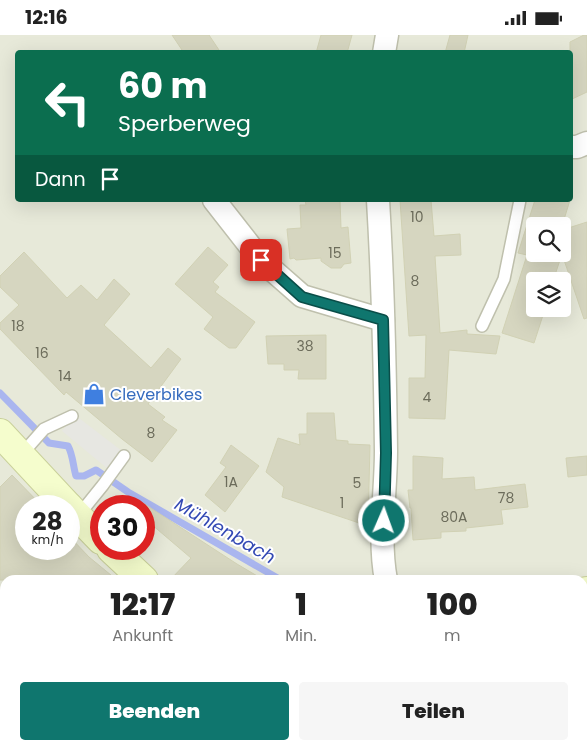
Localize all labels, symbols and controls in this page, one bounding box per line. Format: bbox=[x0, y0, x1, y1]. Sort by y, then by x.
text: 12:16 bbox=[25, 4, 68, 31]
text: 60 m bbox=[118, 61, 208, 110]
icon: left bbox=[35, 70, 100, 135]
text: Sperberweg bbox=[118, 108, 251, 139]
icon: arrive bbox=[96, 165, 124, 193]
text: Dann bbox=[35, 166, 86, 193]
house number: 10 bbox=[410, 207, 424, 227]
map controls bbox=[526, 217, 571, 317]
button: search bbox=[526, 217, 571, 262]
pin bbox=[240, 239, 282, 281]
house number: 15 bbox=[328, 243, 342, 263]
icon: arrive bbox=[247, 246, 275, 274]
house number: 8 bbox=[411, 271, 420, 291]
button: layers bbox=[526, 272, 571, 317]
house number: 18 bbox=[11, 316, 25, 336]
house number: 38 bbox=[296, 336, 314, 356]
house number: 16 bbox=[35, 343, 49, 363]
house number: 14 bbox=[58, 366, 72, 386]
shop icon: Cleverbikes bbox=[81, 381, 107, 407]
place label: Cleverbikes bbox=[110, 383, 202, 406]
house number: 4 bbox=[423, 387, 432, 407]
house number: 8 bbox=[147, 423, 156, 443]
house number: 1A bbox=[224, 472, 238, 492]
house number: 5 bbox=[353, 473, 361, 493]
house number: 78 bbox=[498, 488, 514, 508]
water label: Mühlenbach bbox=[170, 492, 280, 570]
house number: 1 bbox=[340, 493, 344, 513]
position arrow bbox=[357, 494, 409, 546]
speed limit sign: 30 bbox=[90, 495, 155, 560]
text: 28 bbox=[32, 504, 63, 539]
house number: 80A bbox=[440, 507, 468, 527]
text: km/h bbox=[32, 531, 63, 548]
text: 12:17 bbox=[110, 583, 175, 626]
text: 1 bbox=[295, 583, 307, 626]
text: 100 bbox=[427, 583, 478, 626]
text: Ankunft bbox=[112, 624, 173, 647]
text: Min. bbox=[285, 624, 317, 647]
text: m bbox=[444, 624, 461, 647]
button: Beenden bbox=[20, 682, 289, 740]
button: Teilen bbox=[299, 682, 568, 740]

